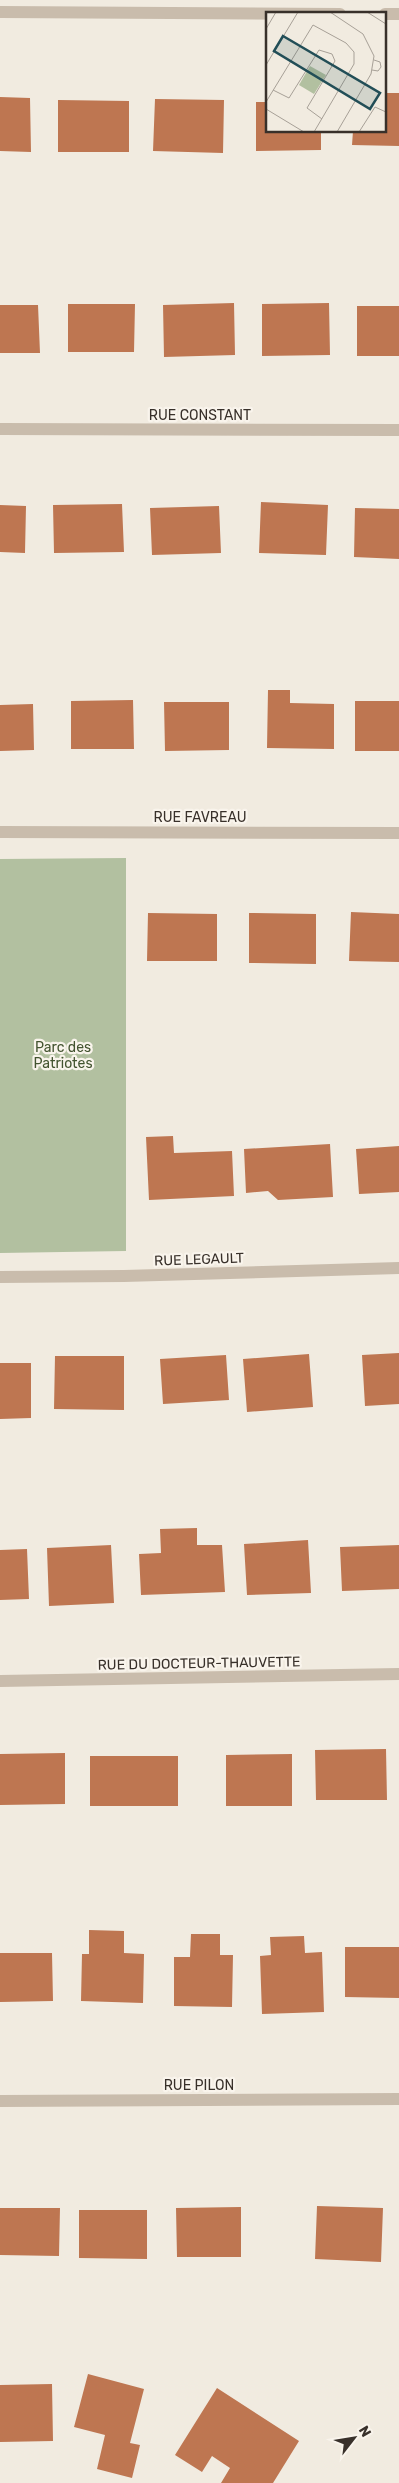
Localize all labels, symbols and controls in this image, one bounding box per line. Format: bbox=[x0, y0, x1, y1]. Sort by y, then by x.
inset map bbox=[266, 12, 386, 132]
street label: RUE CONSTANT bbox=[149, 407, 251, 424]
street label: RUE FAVREAU bbox=[154, 809, 247, 826]
park label: Parc des Patriotes bbox=[33, 1039, 93, 1072]
street label: RUE LEGAULT bbox=[154, 1249, 244, 1270]
street label: RUE DU DOCTEUR-THAUVETTE bbox=[97, 1653, 301, 1674]
street label: RUE PILON bbox=[164, 2077, 234, 2094]
north arrow bbox=[329, 2413, 379, 2463]
text: N bbox=[355, 2423, 375, 2440]

